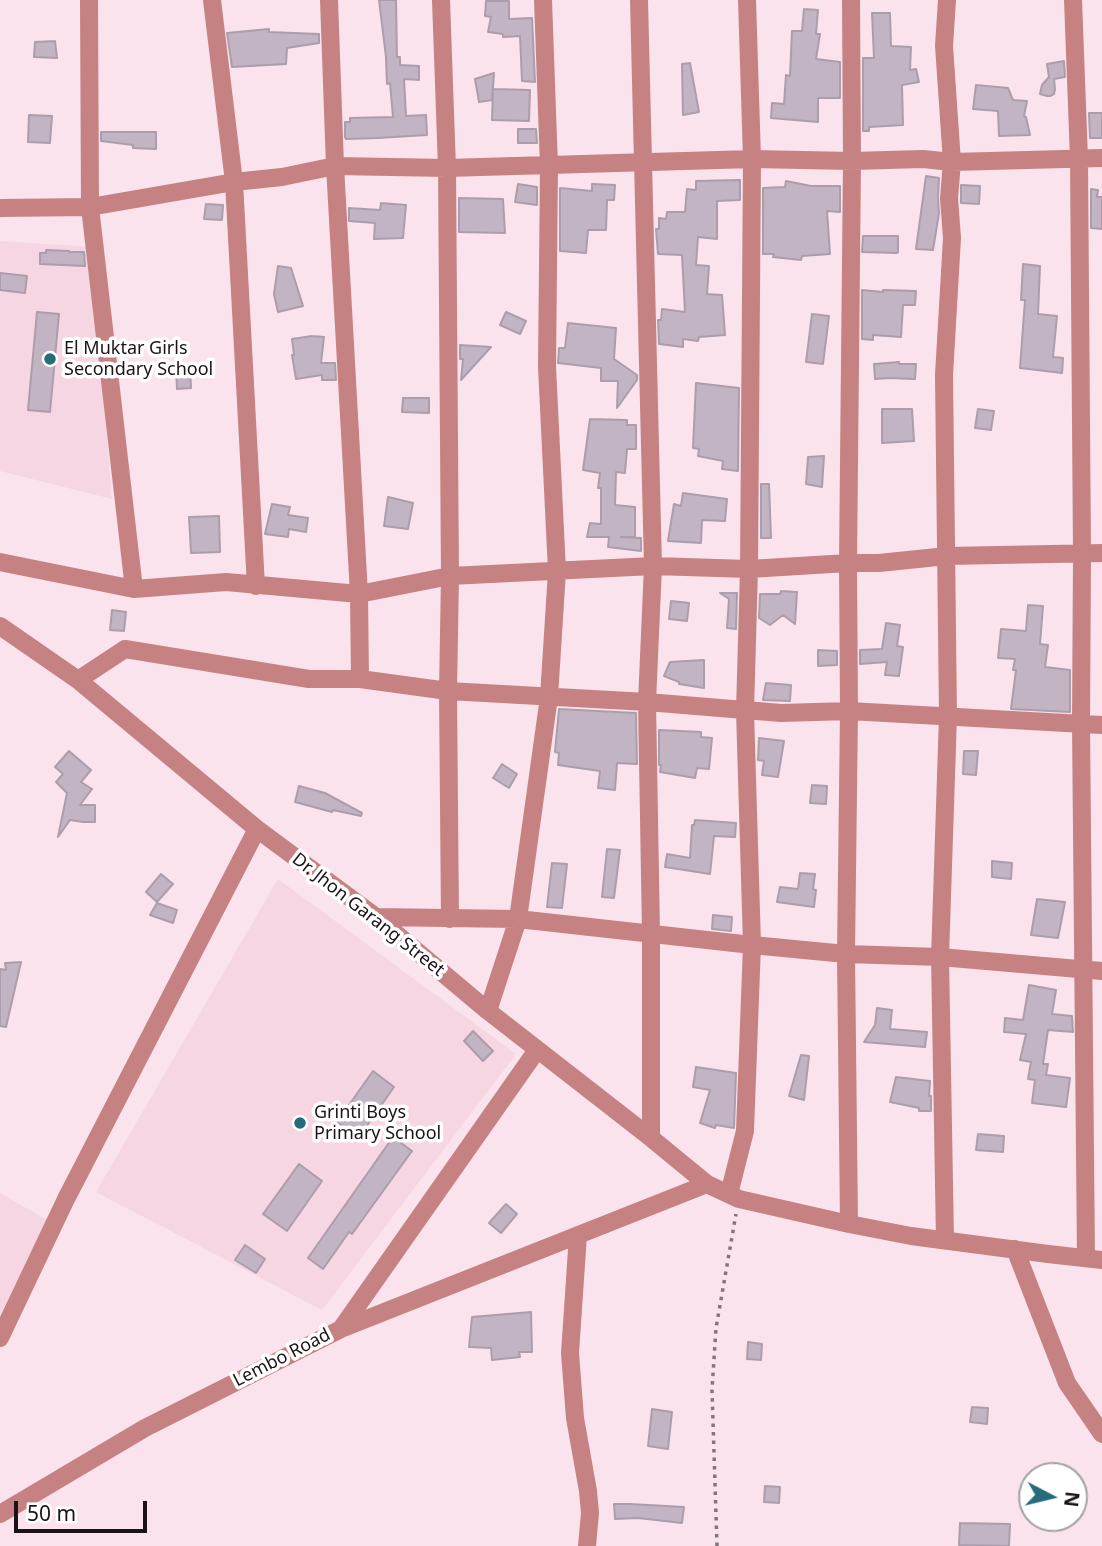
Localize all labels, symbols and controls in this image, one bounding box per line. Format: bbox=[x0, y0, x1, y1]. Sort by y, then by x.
place label: El Muktar Girls Secondary School bbox=[64, 338, 213, 380]
marker: El Muktar Girls Secondary School bbox=[42, 351, 58, 367]
street label: Dr. Jhon Garang Street bbox=[288, 849, 448, 981]
place label: Grinti Boys Primary School bbox=[314, 1102, 441, 1144]
marker: Grinti Boys Primary School bbox=[292, 1115, 308, 1131]
street label: Lembo Road bbox=[230, 1324, 334, 1392]
north arrow bbox=[1018, 1462, 1088, 1532]
scale bar bbox=[18, 1486, 150, 1530]
text: N bbox=[1058, 1490, 1086, 1509]
text: 50 m bbox=[27, 1499, 76, 1527]

